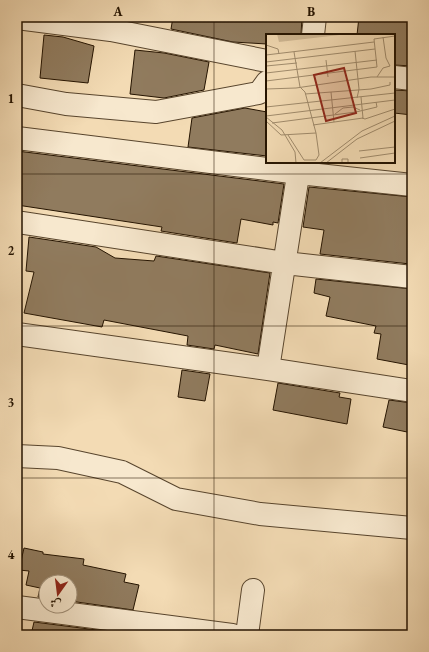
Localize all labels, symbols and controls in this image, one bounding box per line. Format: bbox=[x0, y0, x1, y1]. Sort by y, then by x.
text: A bbox=[112, 3, 123, 20]
text: B bbox=[307, 3, 315, 20]
inset map bbox=[266, 34, 395, 163]
text: 1 bbox=[8, 90, 15, 107]
text: 2 bbox=[8, 242, 15, 259]
text: 3 bbox=[8, 394, 15, 411]
text: 4 bbox=[8, 546, 15, 563]
north arrow bbox=[38, 574, 78, 614]
text: ش bbox=[49, 596, 63, 612]

